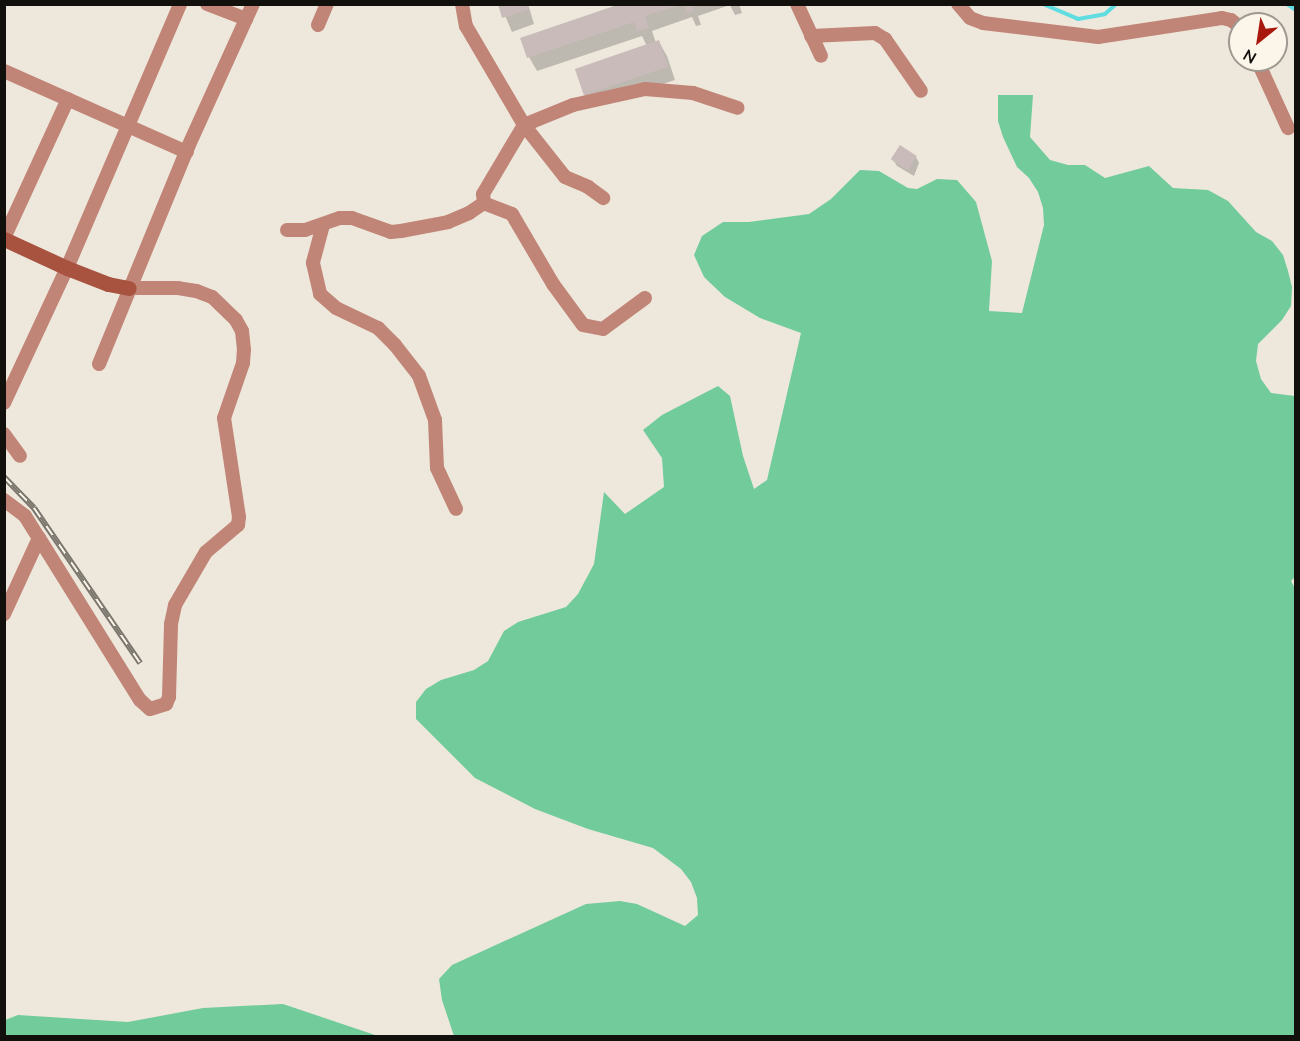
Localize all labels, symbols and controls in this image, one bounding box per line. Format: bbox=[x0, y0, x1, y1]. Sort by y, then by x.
north arrow bbox=[1228, 12, 1288, 72]
text: N bbox=[1239, 43, 1261, 68]

